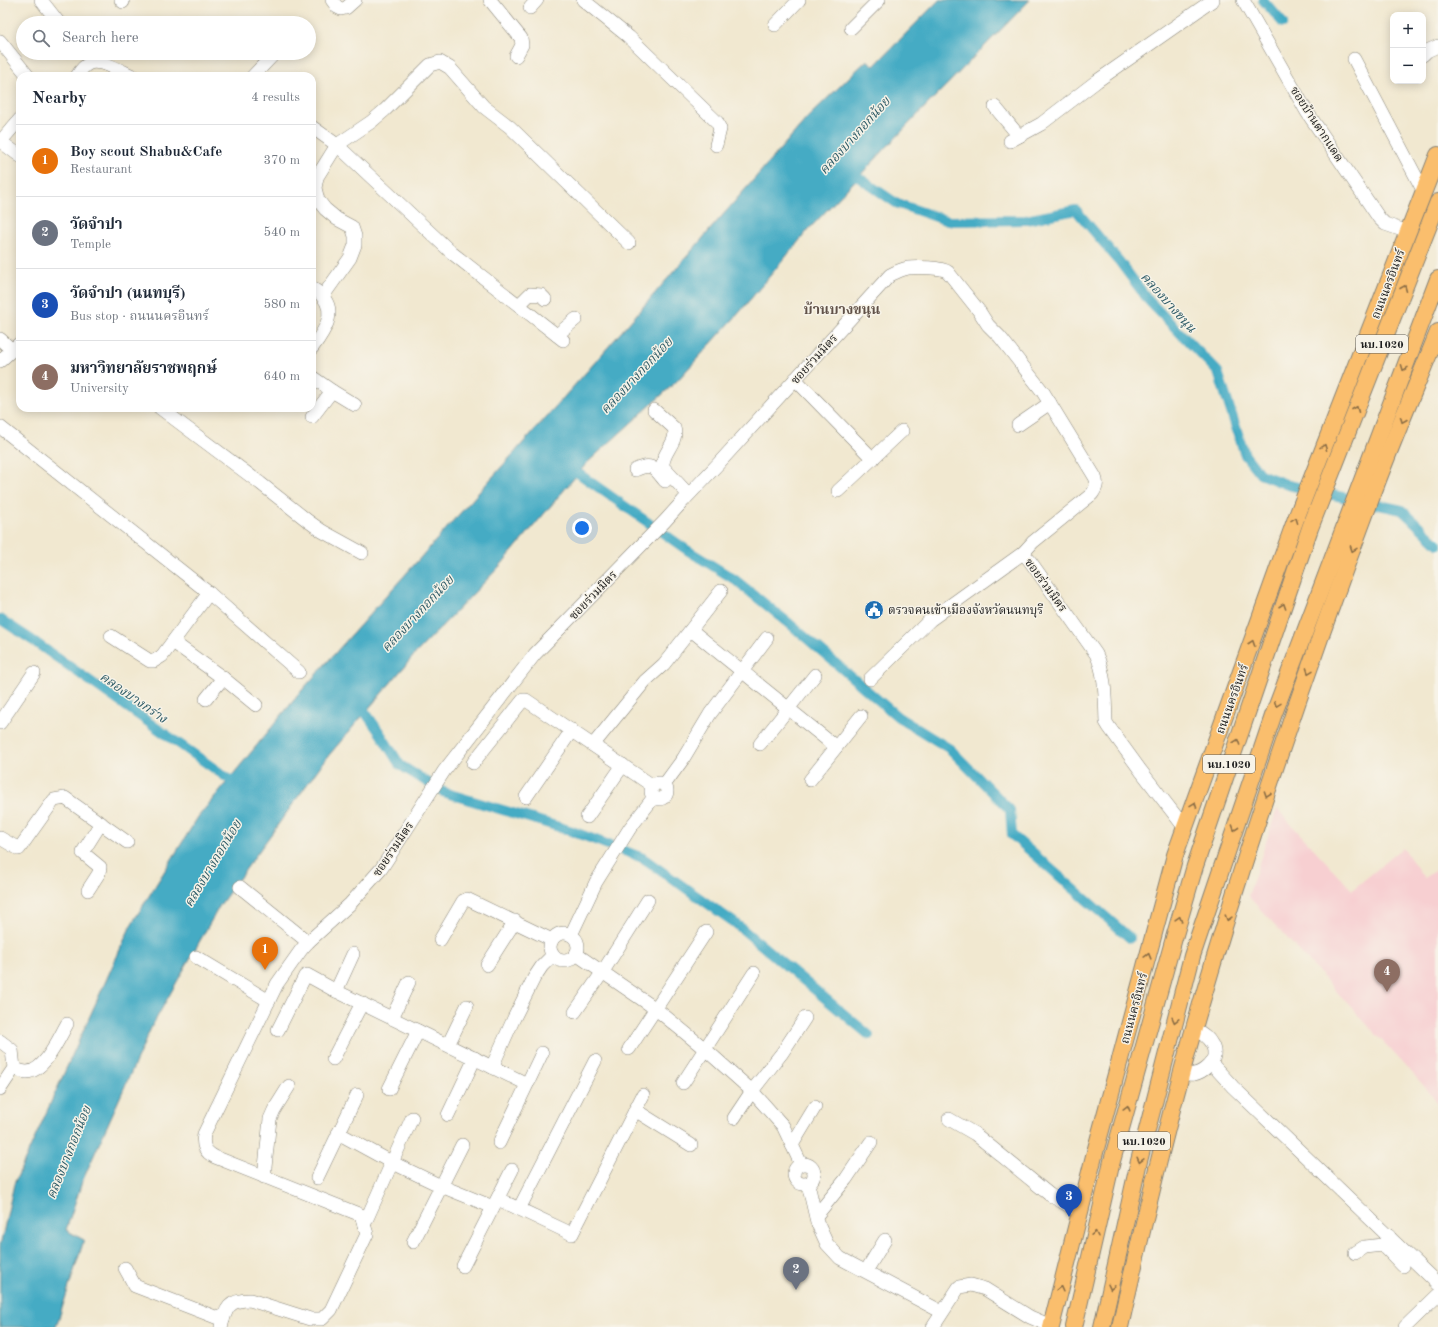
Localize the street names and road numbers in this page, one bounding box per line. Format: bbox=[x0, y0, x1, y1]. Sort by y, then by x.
street label: ซอยบ้านตากแดด bbox=[1287, 84, 1347, 164]
street label: ถนนนครอินทร์ bbox=[1368, 247, 1408, 321]
street label: ซอยร่วมมิตร bbox=[788, 331, 840, 387]
road number: นบ.1020 bbox=[1356, 335, 1408, 353]
street label: ซอยร่วมมิตร bbox=[1022, 555, 1070, 615]
street label: ซอยร่วมมิตร bbox=[566, 567, 620, 622]
street label: ถนนนครอินทร์ bbox=[1213, 662, 1251, 736]
road number: นบ.1020 bbox=[1203, 755, 1255, 773]
street label: ซอยร่วมมิตร bbox=[370, 819, 416, 879]
street label: ถนนนครอินทร์ bbox=[1118, 970, 1150, 1045]
road number: นบ.1020 bbox=[1118, 1132, 1170, 1150]

